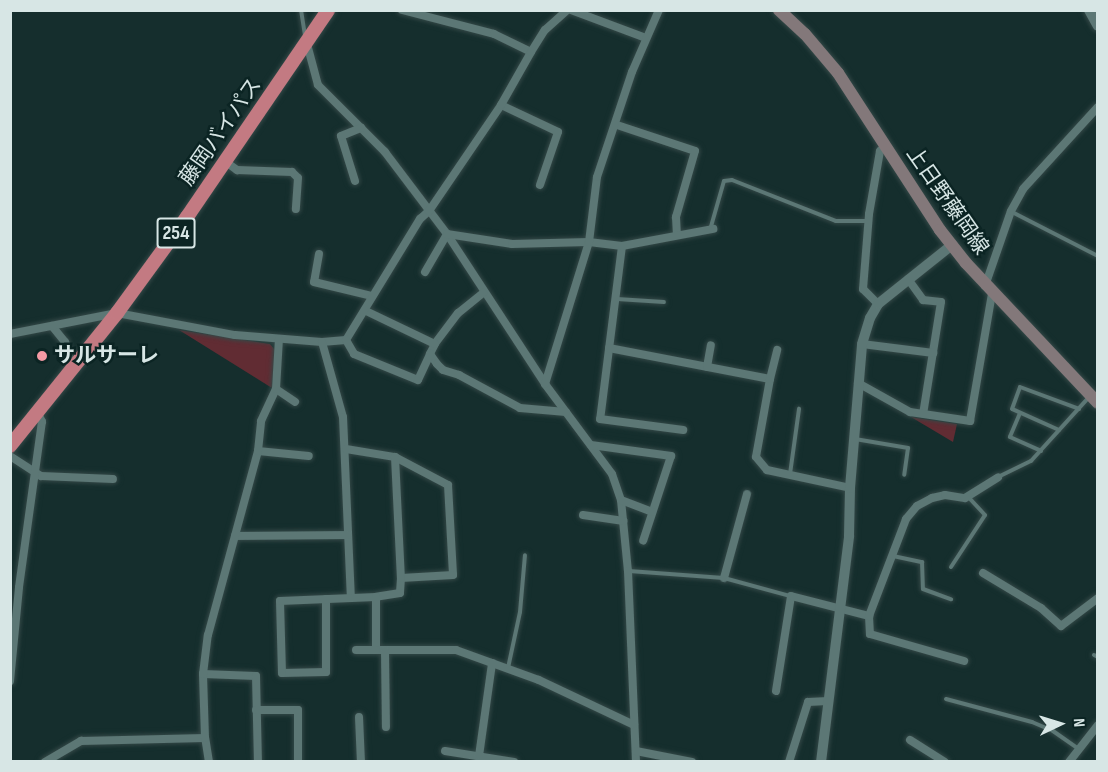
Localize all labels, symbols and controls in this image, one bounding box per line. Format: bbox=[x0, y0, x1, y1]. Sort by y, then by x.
street label: 藤岡バイパス bbox=[175, 73, 267, 191]
street label: 上日野藤岡線 bbox=[901, 142, 993, 260]
road number: 254 bbox=[156, 216, 195, 250]
place label: サルサーレ bbox=[54, 343, 159, 369]
marker: サルサーレ bbox=[35, 349, 49, 363]
north arrow bbox=[1030, 694, 1090, 754]
text: N bbox=[1069, 718, 1088, 728]

